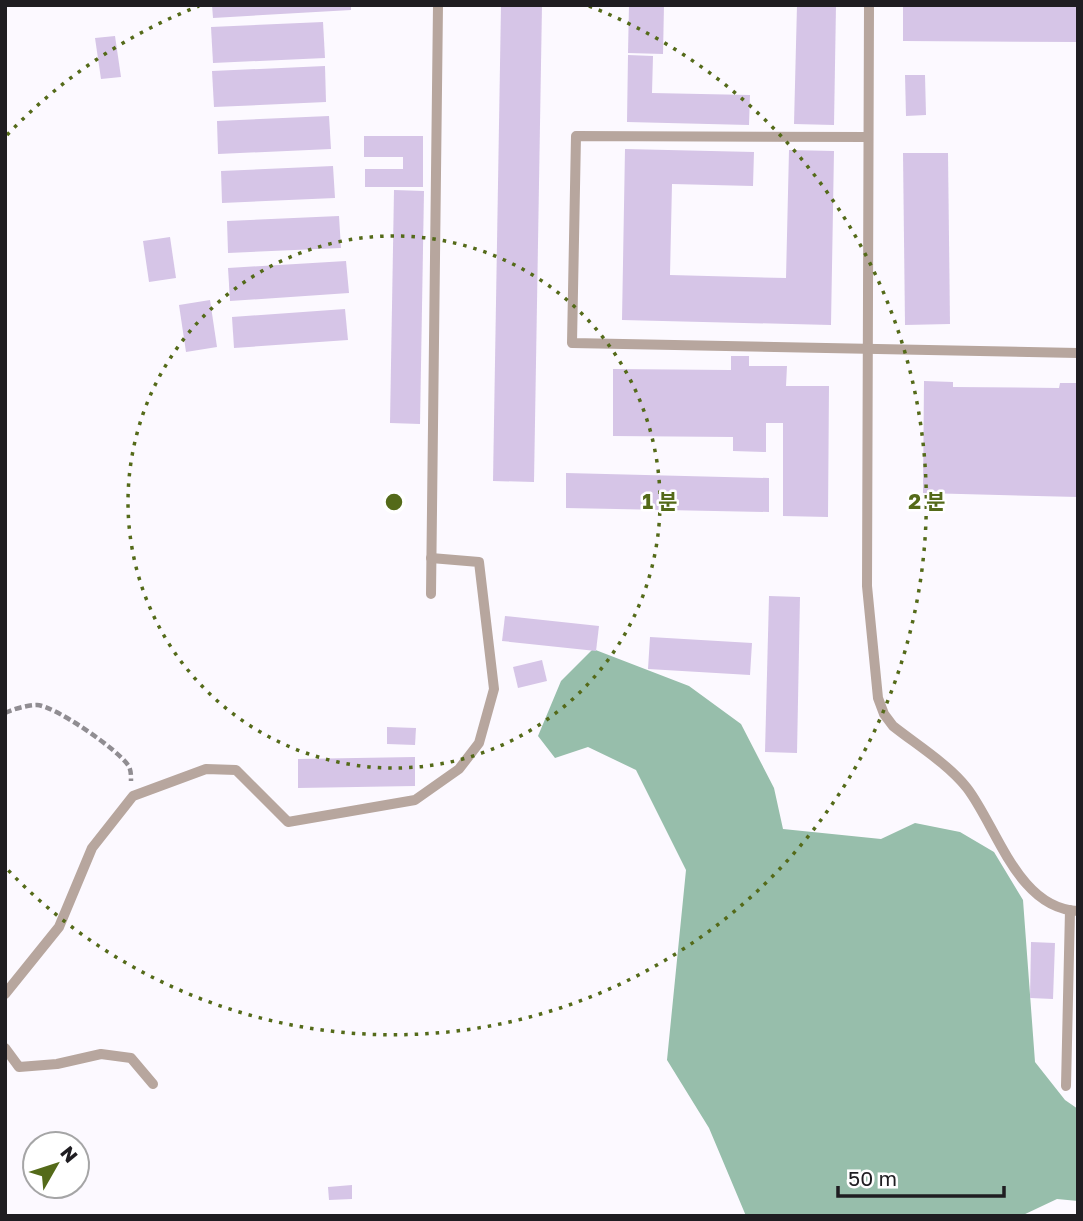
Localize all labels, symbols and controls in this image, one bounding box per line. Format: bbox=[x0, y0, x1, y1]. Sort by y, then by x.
text: 1 분 bbox=[642, 488, 678, 514]
text: 2 분 bbox=[908, 488, 946, 514]
centre of rings bbox=[382, 490, 406, 514]
north arrow bbox=[21, 1130, 91, 1200]
text: N bbox=[56, 1141, 83, 1167]
scale bar bbox=[838, 1154, 1004, 1198]
text: 50 m bbox=[848, 1165, 897, 1191]

